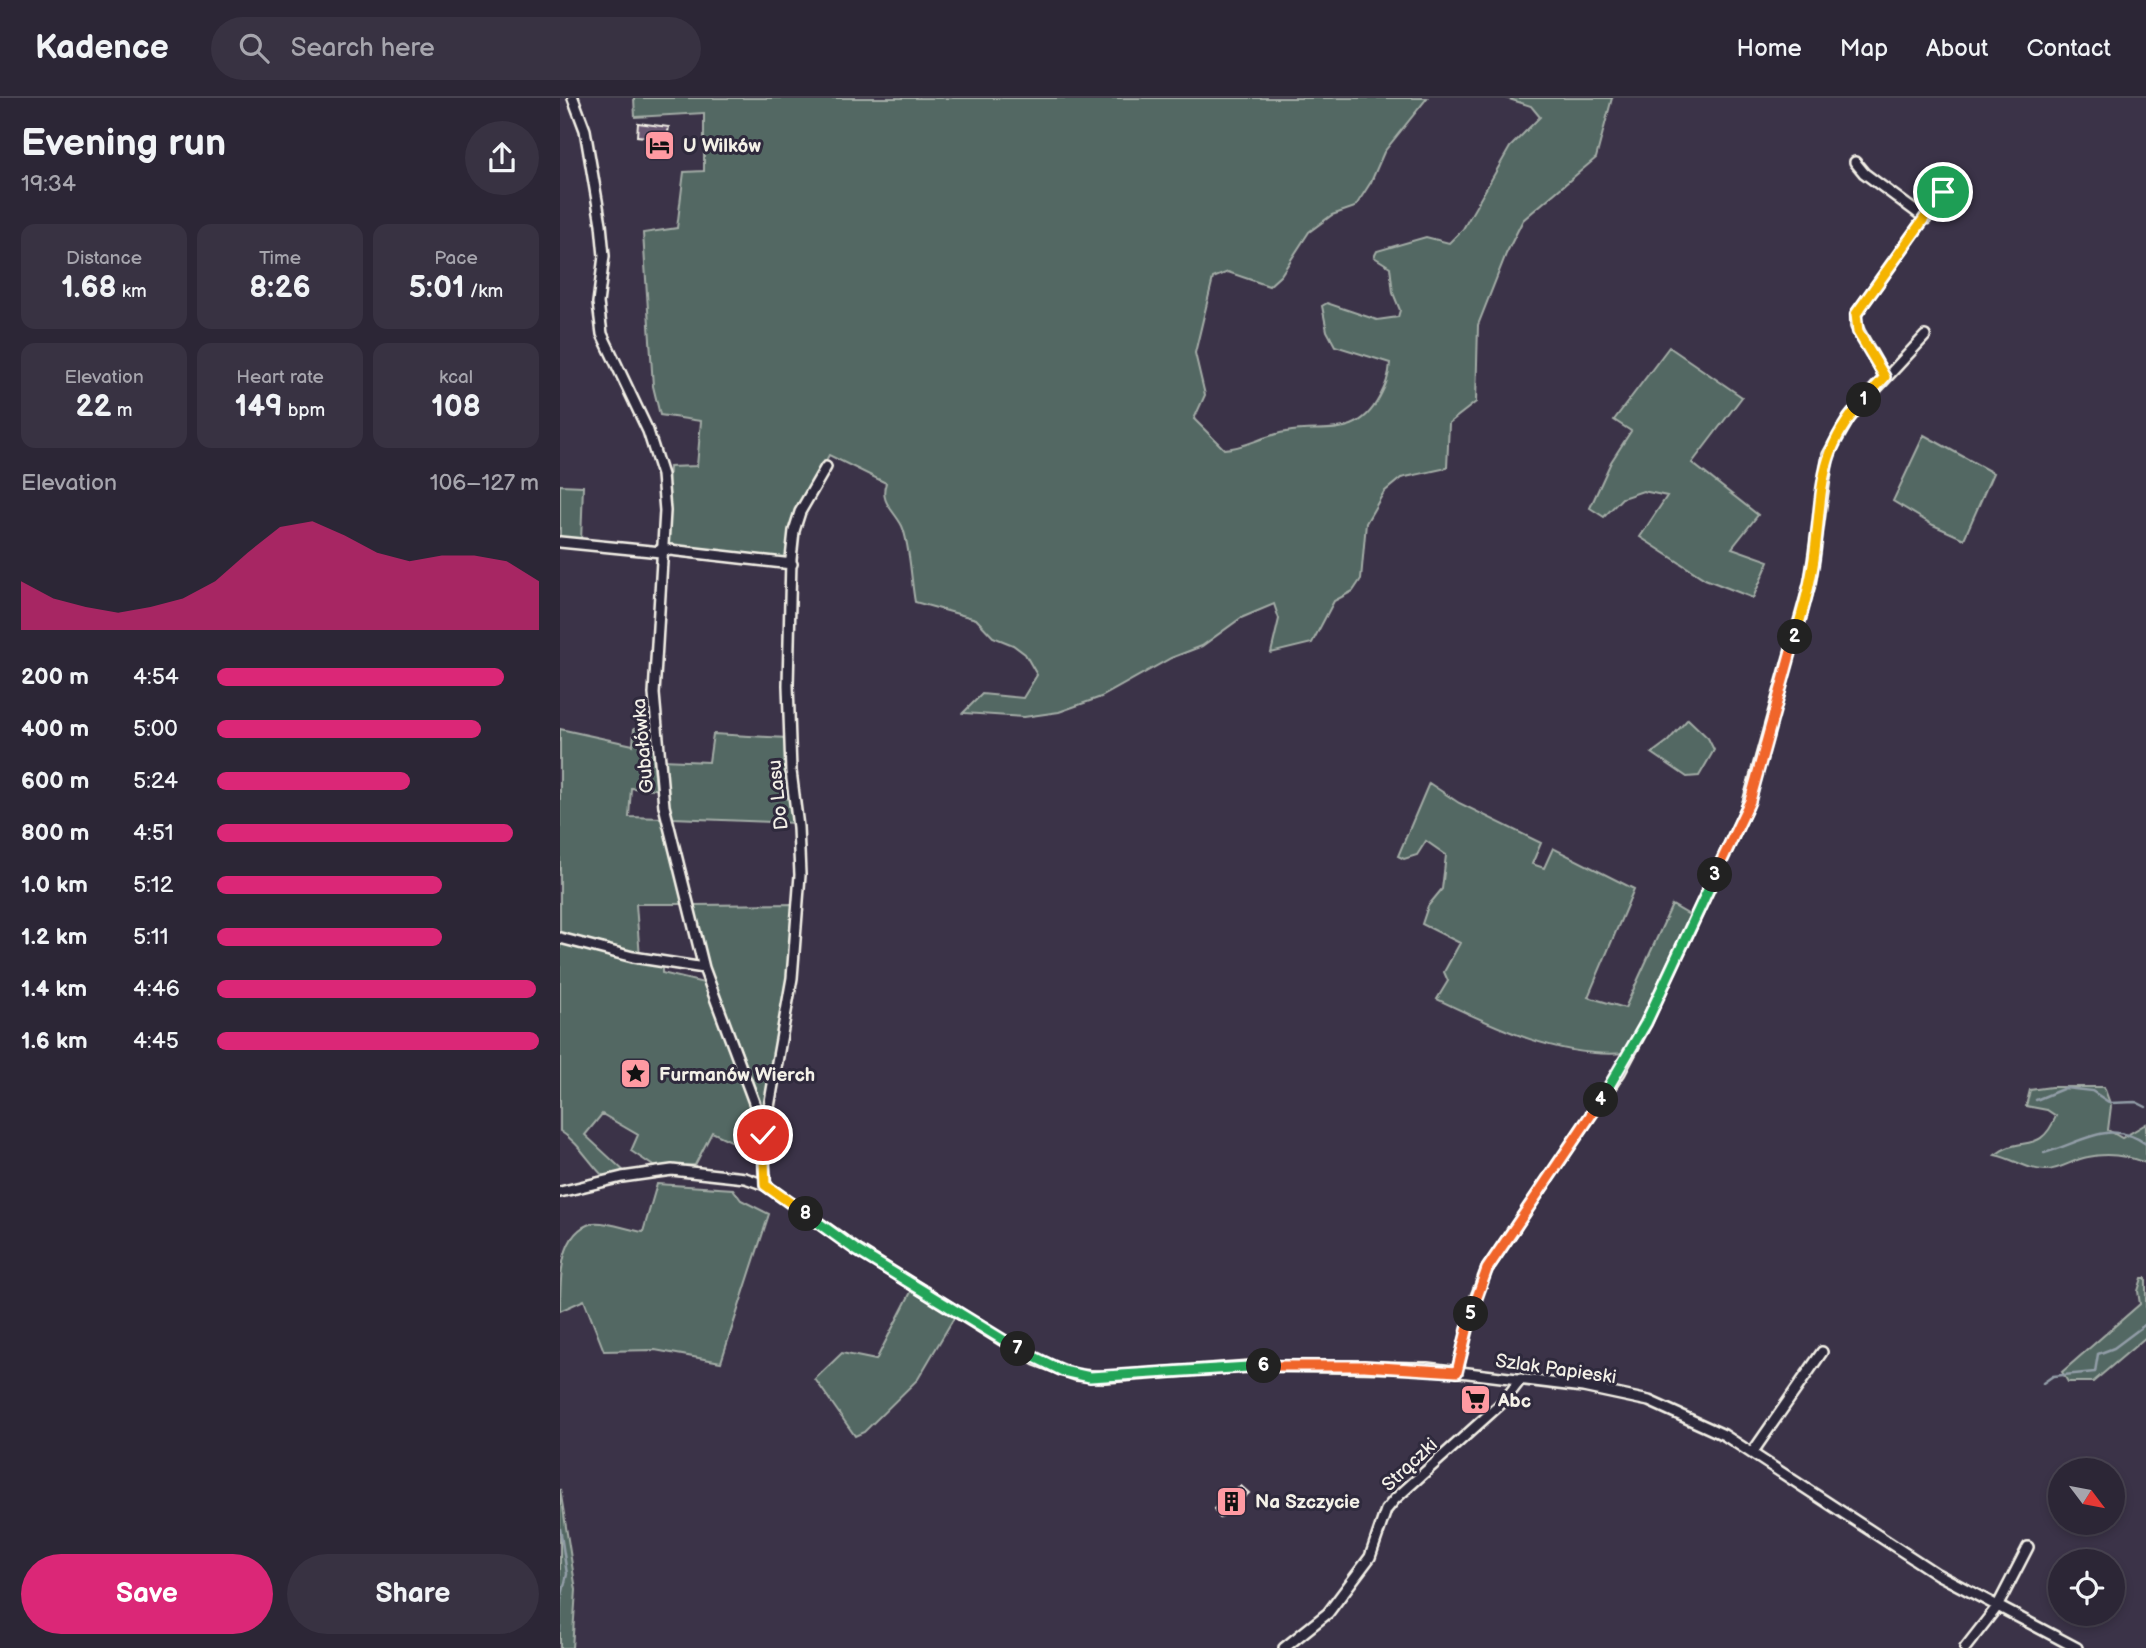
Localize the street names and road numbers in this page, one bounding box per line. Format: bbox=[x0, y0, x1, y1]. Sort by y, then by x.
street label: Gubałówka bbox=[628, 697, 659, 794]
street label: Do Lasu bbox=[763, 759, 794, 831]
street label: Szlak Papieski bbox=[1494, 1350, 1618, 1389]
street label: Strączki bbox=[1377, 1434, 1443, 1497]

